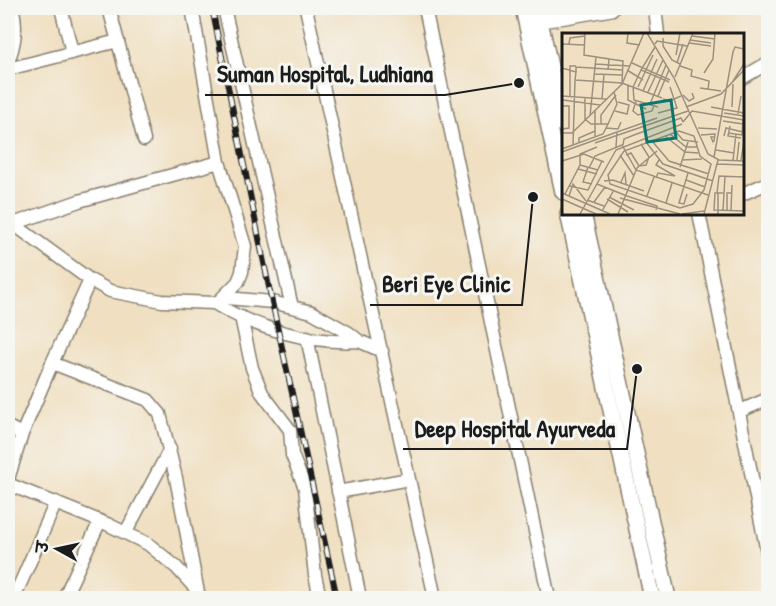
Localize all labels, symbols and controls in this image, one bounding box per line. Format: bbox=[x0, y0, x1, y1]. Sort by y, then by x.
inset map bbox=[562, 33, 743, 214]
callout: Suman Hospital, Ludhiana bbox=[205, 53, 445, 95]
text: Suman Hospital, Ludhiana bbox=[217, 57, 434, 90]
callout: Beri Eye Clinic bbox=[370, 263, 522, 305]
text: Beri Eye Clinic bbox=[382, 267, 511, 300]
callout: Deep Hospital Ayurveda bbox=[403, 407, 627, 449]
text: Deep Hospital Ayurveda bbox=[415, 412, 616, 445]
north arrow bbox=[27, 519, 87, 579]
text: उ bbox=[30, 539, 54, 556]

